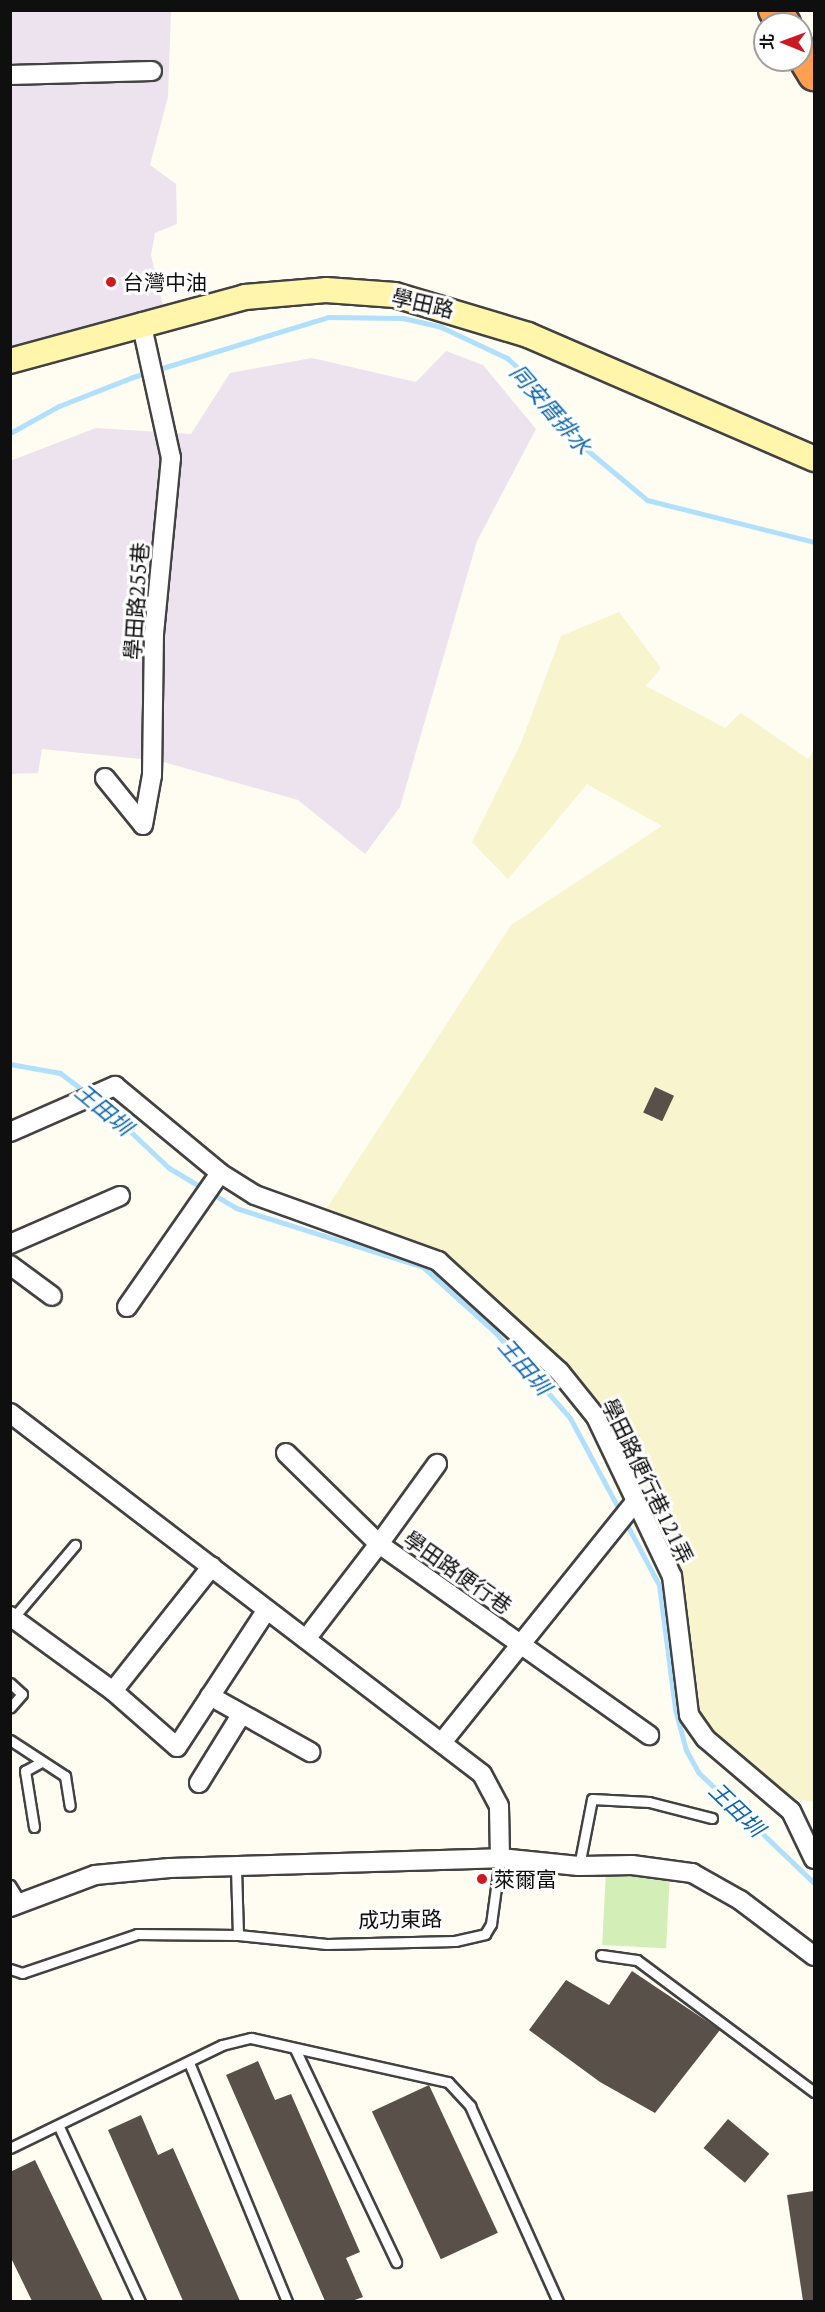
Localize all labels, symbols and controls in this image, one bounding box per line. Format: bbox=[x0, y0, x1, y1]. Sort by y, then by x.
north arrow bbox=[753, 12, 813, 72]
text: 北 bbox=[756, 34, 778, 50]
place label: 台灣中油 bbox=[123, 269, 207, 295]
marker: 台灣中油 bbox=[104, 275, 118, 289]
street label: 學田路 bbox=[389, 284, 457, 322]
water label: 同安厝排水 bbox=[505, 359, 597, 459]
street label: 學田路255巷 bbox=[119, 541, 153, 661]
water label: 王田圳 bbox=[70, 1078, 138, 1140]
water label: 王田圳 bbox=[493, 1332, 557, 1400]
street label: 學田路便行巷121弄 bbox=[597, 1394, 699, 1568]
street label: 學田路便行巷 bbox=[399, 1526, 517, 1618]
water label: 王田圳 bbox=[704, 1777, 770, 1841]
place label: 萊爾富 bbox=[494, 1866, 557, 1892]
marker: 萊爾富 bbox=[475, 1872, 489, 1886]
street label: 成功東路 bbox=[358, 1906, 442, 1932]

